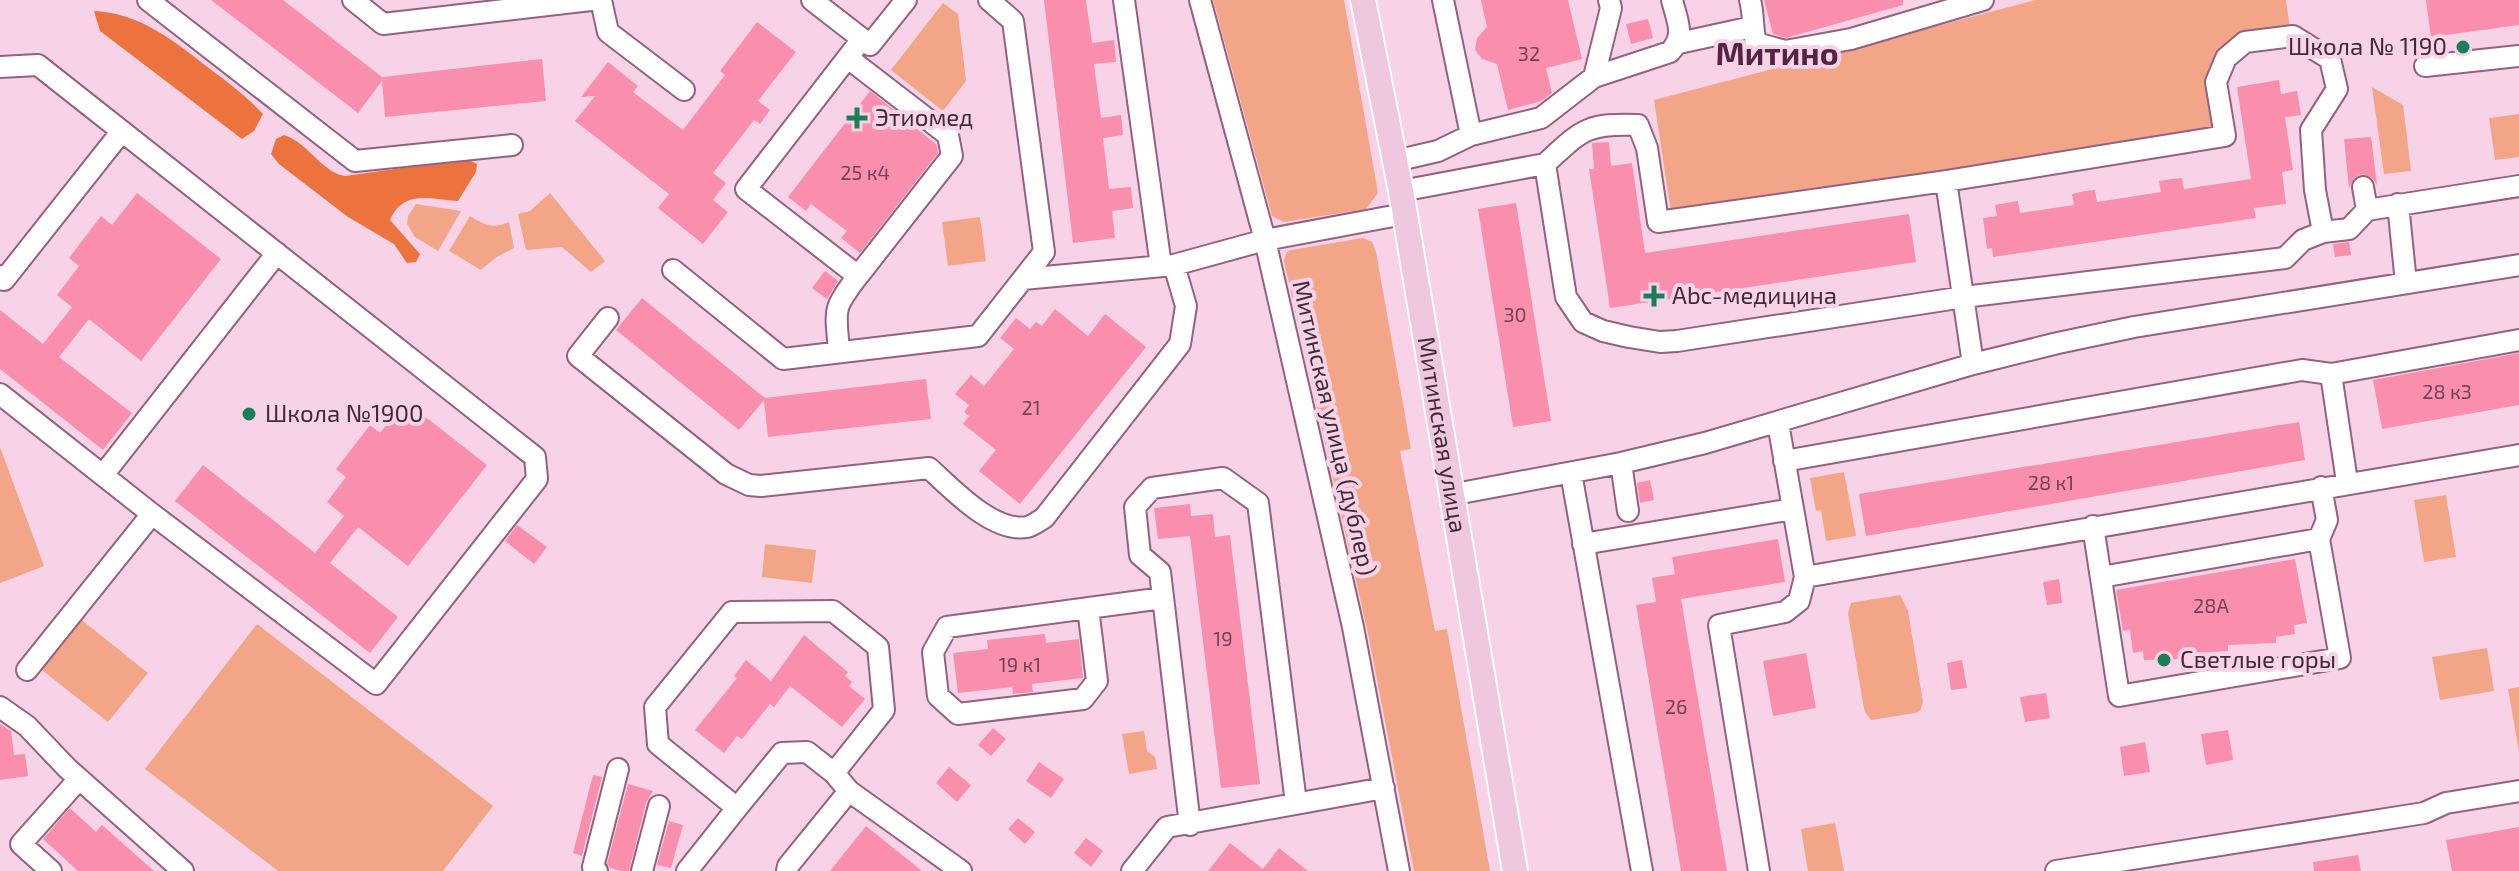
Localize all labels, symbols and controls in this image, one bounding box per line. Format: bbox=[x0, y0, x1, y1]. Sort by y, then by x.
place label: Школа № 1190 bbox=[2288, 31, 2447, 60]
district label: Митино bbox=[1715, 33, 1839, 71]
marker: Школа № 1190 bbox=[2454, 38, 2472, 56]
house number: 32 bbox=[1518, 41, 1540, 65]
place label: Этиомед bbox=[875, 102, 973, 131]
marker: Этиомед bbox=[846, 107, 868, 129]
house number: 25 к4 bbox=[840, 160, 890, 184]
street label: Митинская улица (дублер) bbox=[1286, 277, 1384, 578]
place label: Abc-медицина bbox=[1672, 280, 1837, 309]
marker: Abc-медицина bbox=[1643, 285, 1665, 307]
house number: 30 bbox=[1503, 302, 1527, 326]
street label: Митинская улица bbox=[1413, 334, 1474, 535]
house number: 28 к3 bbox=[2422, 379, 2472, 403]
house number: 21 bbox=[1021, 395, 1041, 419]
place label: Школа №1900 bbox=[265, 398, 424, 427]
marker: Школа №1900 bbox=[240, 405, 258, 423]
house number: 28 к1 bbox=[2028, 470, 2074, 494]
house number: 28А bbox=[2193, 593, 2229, 617]
house number: 19 bbox=[1213, 626, 1233, 650]
place label: Светлые горы bbox=[2180, 644, 2336, 673]
marker: Светлые горы bbox=[2155, 651, 2173, 669]
house number: 19 к1 bbox=[999, 652, 1041, 676]
house number: 26 bbox=[1665, 694, 1687, 718]

